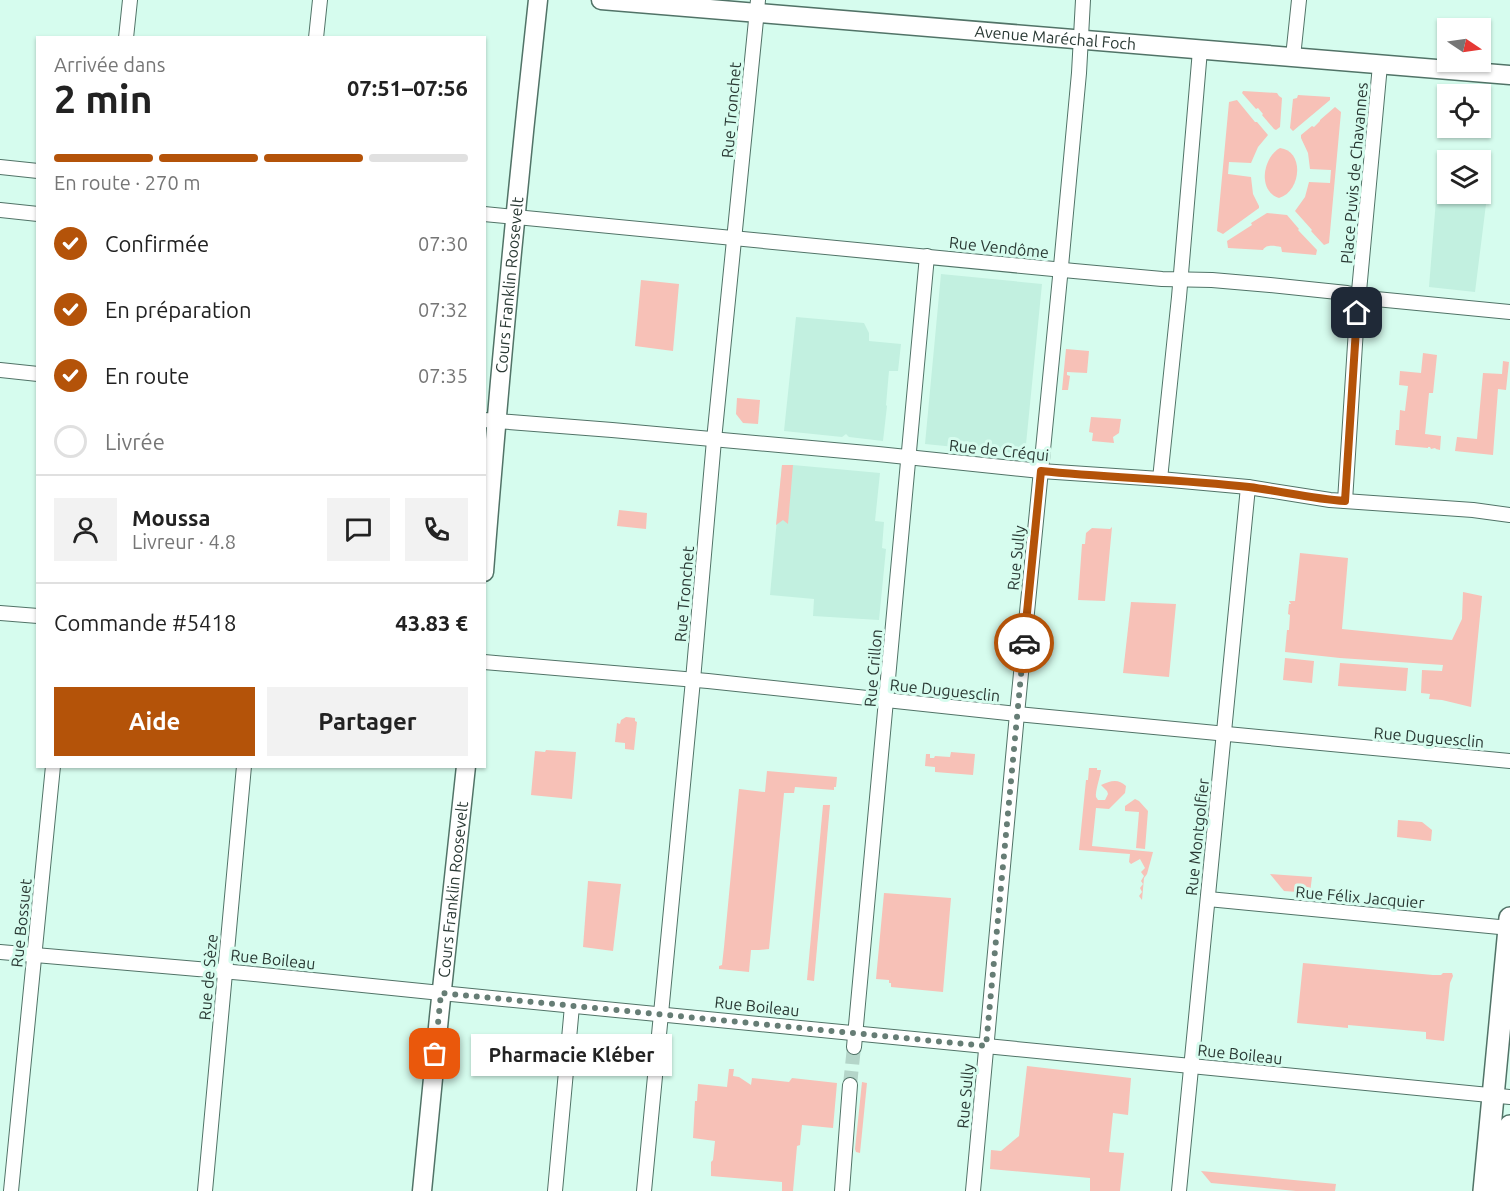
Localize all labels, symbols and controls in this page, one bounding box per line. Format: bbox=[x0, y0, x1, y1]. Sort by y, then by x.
north arrow bbox=[1437, 18, 1491, 72]
map controls bbox=[1437, 18, 1491, 204]
street label: Avenue Maréchal Foch bbox=[974, 22, 1137, 53]
text: Arrivée dans bbox=[54, 53, 165, 76]
street label: Rue Tronchet bbox=[718, 61, 744, 159]
text: 07:51–07:56 bbox=[347, 75, 468, 100]
text: 2 min bbox=[54, 77, 153, 120]
street label: Place Puvis de Chavannes bbox=[1337, 82, 1371, 264]
button: locate bbox=[1437, 84, 1491, 138]
button: layers bbox=[1437, 150, 1491, 204]
text: En route · 270 m bbox=[54, 171, 201, 194]
street label: Cours Franklin Roosevelt bbox=[492, 195, 526, 374]
icon: check bbox=[54, 227, 87, 260]
text: Confirmée bbox=[105, 231, 209, 256]
text: 07:30 bbox=[418, 232, 468, 255]
street label: Rue Vendôme bbox=[948, 233, 1050, 261]
pin bbox=[1331, 287, 1382, 338]
icon: check bbox=[54, 293, 87, 326]
icon: home bbox=[1340, 296, 1373, 329]
text: En préparation bbox=[105, 297, 252, 322]
text: 07:32 bbox=[418, 298, 468, 321]
icon: check bbox=[54, 359, 87, 392]
text: En route bbox=[105, 363, 189, 388]
text: 07:35 bbox=[418, 364, 468, 387]
text: Livrée bbox=[105, 429, 165, 454]
street label: Rue de Créqui bbox=[948, 436, 1050, 464]
button: person bbox=[54, 498, 117, 561]
button: chat bbox=[327, 498, 390, 561]
button: phone bbox=[405, 498, 468, 561]
text: Moussa bbox=[132, 505, 210, 530]
street label: Rue Sully bbox=[1004, 524, 1028, 591]
text: Livreur · 4.8 bbox=[132, 530, 236, 553]
street label: Rue Tronchet bbox=[671, 545, 697, 643]
text: Commande #5418 bbox=[54, 610, 236, 635]
text: 43.83 € bbox=[395, 610, 468, 635]
courier bbox=[994, 613, 1054, 673]
icon: car bbox=[1008, 627, 1041, 660]
street label: Rue Crillon bbox=[861, 628, 885, 708]
street label: Rue Duguesclin bbox=[889, 675, 1001, 705]
button: Aide bbox=[54, 687, 255, 756]
button: Partager bbox=[267, 687, 468, 756]
street label: Rue Duguesclin bbox=[1373, 723, 1485, 751]
street label: Rue Montgolfier bbox=[1182, 777, 1212, 897]
street label: Cours Franklin Roosevelt bbox=[434, 800, 471, 979]
street label: Rue Bossuet bbox=[7, 877, 35, 968]
street label: Rue Félix Jacquier bbox=[1295, 882, 1425, 912]
street label: Rue de Sèze bbox=[195, 933, 221, 1021]
street label: Rue Boileau bbox=[230, 946, 316, 972]
street label: Rue Boileau bbox=[714, 993, 800, 1019]
pin bbox=[409, 1028, 460, 1079]
callout: Pharmacie Kléber bbox=[471, 1033, 672, 1075]
icon: bag bbox=[418, 1037, 451, 1070]
street label: Rue Boileau bbox=[1197, 1041, 1283, 1067]
text: Pharmacie Kléber bbox=[489, 1043, 654, 1066]
street label: Rue Sully bbox=[953, 1062, 977, 1129]

